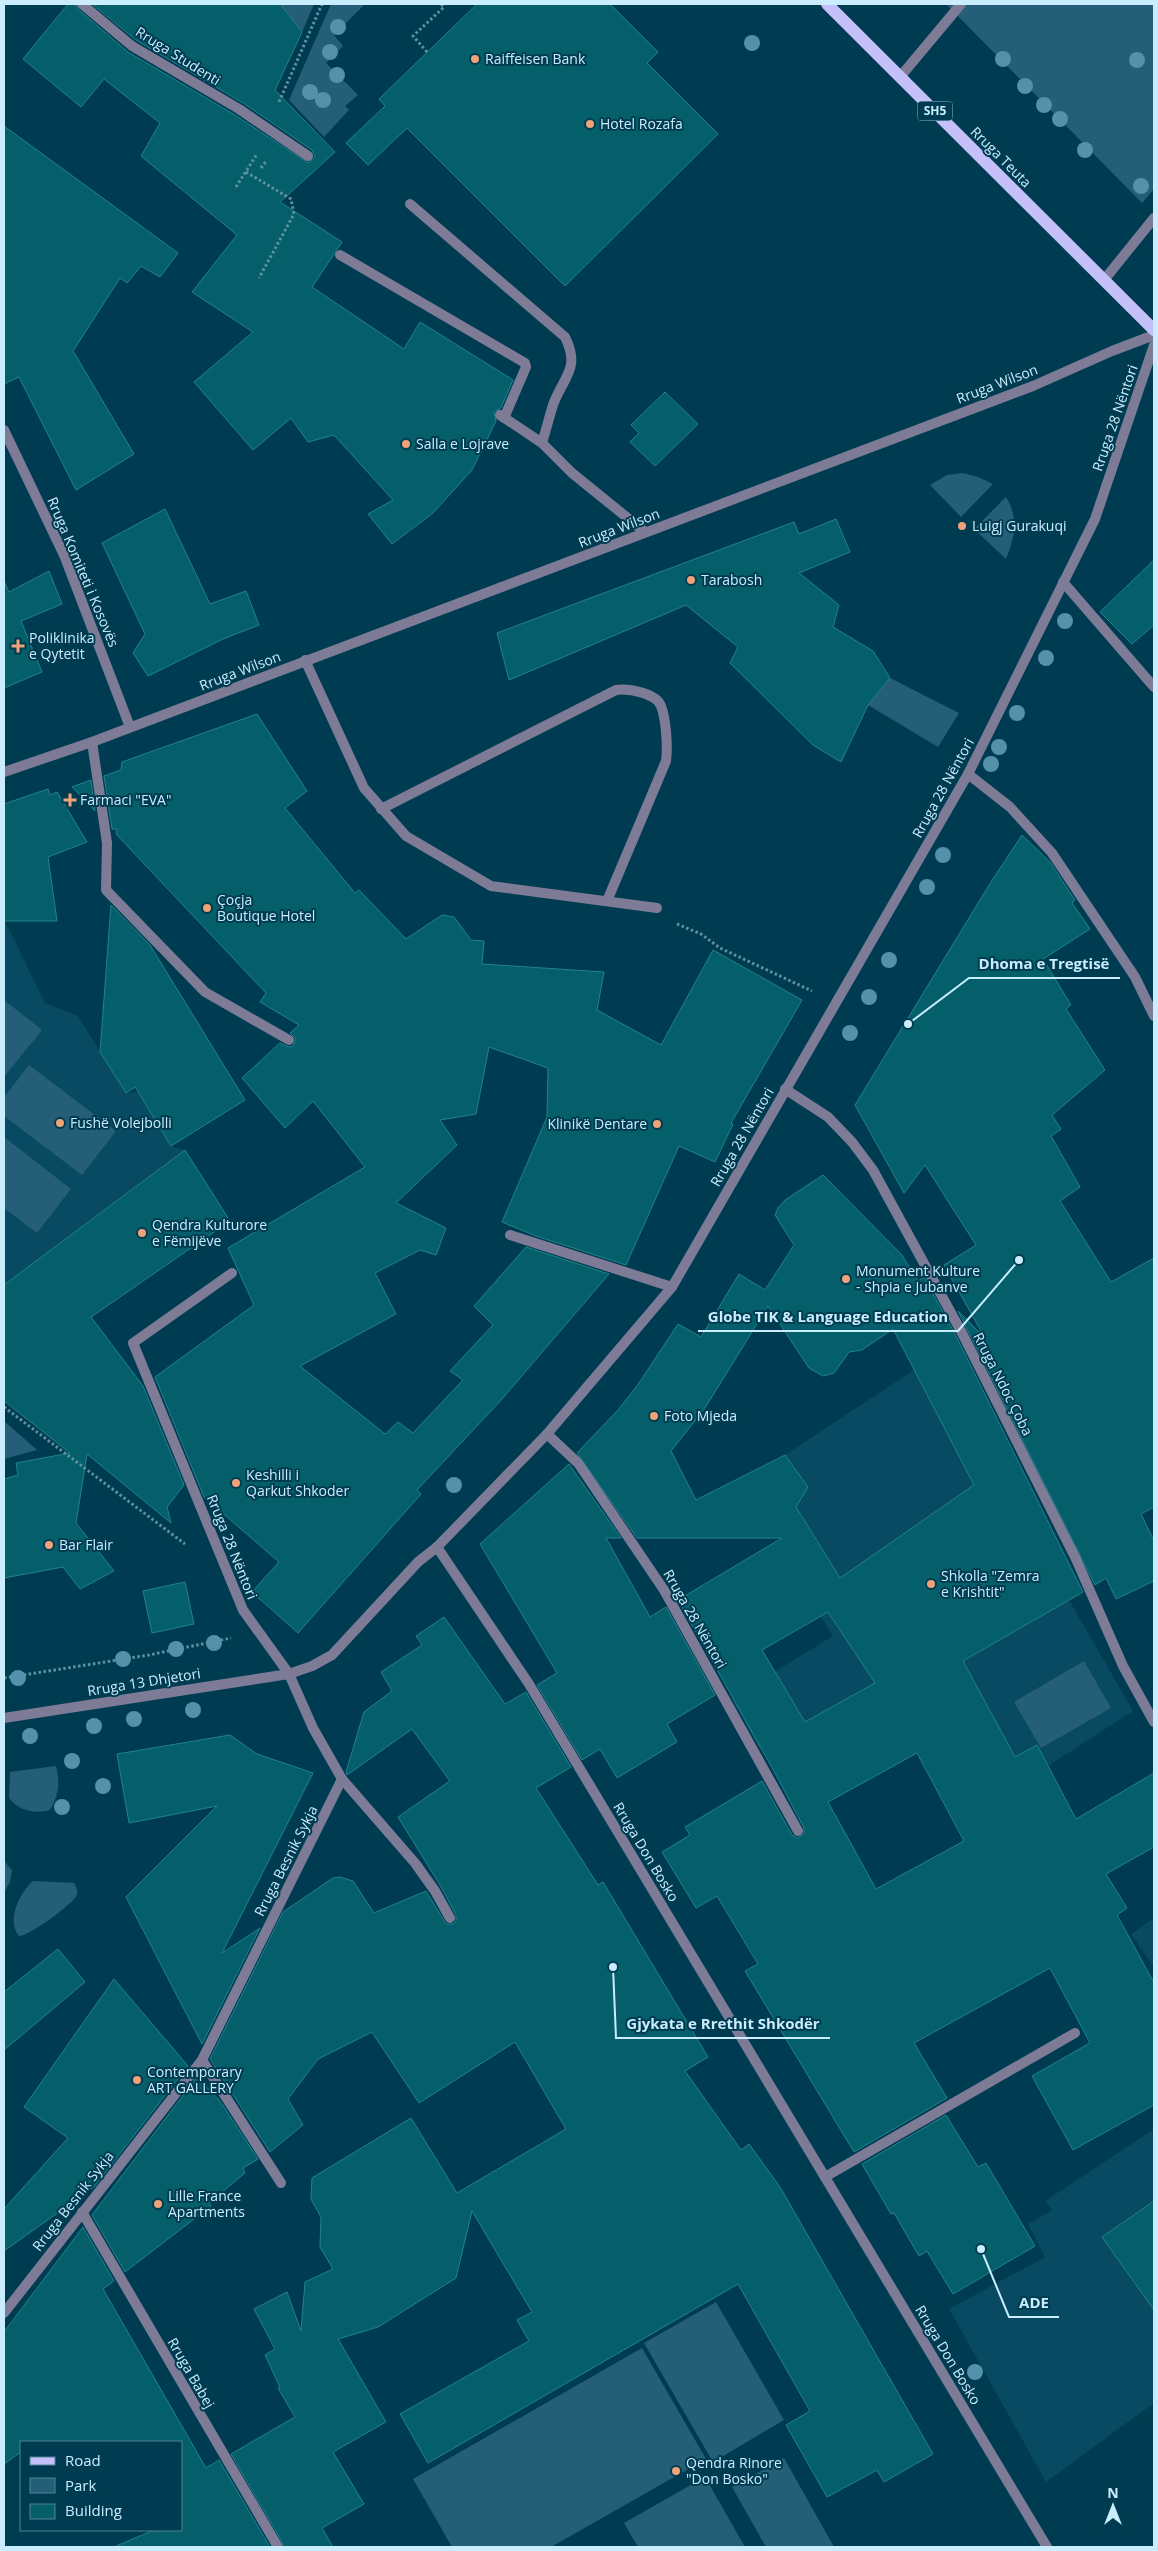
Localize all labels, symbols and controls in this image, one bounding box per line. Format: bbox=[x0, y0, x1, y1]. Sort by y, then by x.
street label: Rruga Studenti bbox=[132, 22, 224, 89]
place label: Raiffeisen Bank bbox=[485, 49, 586, 68]
marker: Raiffeisen Bank bbox=[469, 53, 481, 65]
road number: SH5 bbox=[918, 102, 952, 120]
place label: Hotel Rozafa bbox=[600, 114, 683, 133]
marker: Hotel Rozafa bbox=[584, 118, 596, 130]
street label: Rruga Teuta bbox=[967, 122, 1036, 191]
street label: Rruga Wilson bbox=[953, 359, 1040, 408]
street label: Rruga 28 Nëntori bbox=[1087, 362, 1142, 474]
place label: Salla e Lojrave bbox=[416, 434, 509, 453]
marker: Salla e Lojrave bbox=[400, 438, 412, 450]
street label: Rruga Komiteti i Kosovës bbox=[43, 494, 124, 650]
street label: Rruga Wilson bbox=[575, 503, 662, 552]
place label: Luigj Gurakuqi bbox=[972, 516, 1067, 535]
marker: Luigj Gurakuqi bbox=[956, 520, 968, 532]
place label: Tarabosh bbox=[701, 570, 762, 589]
marker: Tarabosh bbox=[685, 574, 697, 586]
place label: Poliklinika e Qytetit bbox=[29, 628, 95, 663]
marker: Poliklinika e Qytetit bbox=[11, 639, 25, 653]
street label: Rruga Wilson bbox=[196, 646, 283, 695]
street label: Rruga 28 Nëntori bbox=[907, 734, 978, 841]
place label: Farmaci "EVA" bbox=[80, 790, 171, 809]
marker: Farmaci "EVA" bbox=[64, 794, 76, 806]
place label: Çoçja Boutique Hotel bbox=[217, 890, 315, 925]
marker: Çoçja Boutique Hotel bbox=[201, 902, 213, 914]
callout: Dhoma e Tregtisë bbox=[969, 948, 1120, 978]
text: Dhoma e Tregtisë bbox=[979, 953, 1110, 973]
street label: Rruga 28 Nëntori bbox=[706, 1084, 778, 1190]
place label: Fushë Volejbolli bbox=[70, 1113, 172, 1132]
place label: Klinikë Dentare bbox=[547, 1114, 647, 1133]
marker: Fushë Volejbolli bbox=[54, 1117, 66, 1129]
marker: Klinikë Dentare bbox=[651, 1118, 663, 1130]
place label: Qendra Kulturore e Fëmijëve bbox=[152, 1215, 267, 1250]
marker: Qendra Kulturore e Fëmijëve bbox=[136, 1227, 148, 1239]
place label: Monument Kulture - Shpia e Jubanve bbox=[856, 1261, 980, 1296]
marker: Monument Kulture - Shpia e Jubanve bbox=[840, 1273, 852, 1285]
callout: Globe TIK & Language Education bbox=[698, 1301, 958, 1331]
text: Globe TIK & Language Education bbox=[708, 1306, 948, 1326]
street label: Rruga Ndoc Çoba bbox=[969, 1329, 1038, 1439]
place label: Foto Mjeda bbox=[664, 1406, 737, 1425]
marker: Foto Mjeda bbox=[648, 1410, 660, 1422]
place label: Keshilli i Qarkut Shkoder bbox=[246, 1465, 349, 1500]
marker: Keshilli i Qarkut Shkoder bbox=[230, 1477, 242, 1489]
street label: Rruga 28 Nëntori bbox=[203, 1492, 262, 1602]
place label: Bar Flair bbox=[59, 1535, 113, 1554]
marker: Bar Flair bbox=[43, 1539, 55, 1551]
street label: Rruga 28 Nëntori bbox=[659, 1566, 731, 1672]
place label: Shkolla "Zemra e Krishtit" bbox=[941, 1566, 1039, 1601]
marker: Shkolla "Zemra e Krishtit" bbox=[925, 1578, 937, 1590]
street label: Rruga 13 Dhjetori bbox=[86, 1663, 202, 1700]
street label: Rruga Don Bosko bbox=[609, 1799, 684, 1905]
street label: Rruga Besnik Sykja bbox=[249, 1802, 322, 1919]
callout: Gjykata e Rrethit Shkodër bbox=[616, 2008, 830, 2038]
text: Gjykata e Rrethit Shkodër bbox=[626, 2013, 820, 2033]
place label: Contemporary ART GALLERY bbox=[147, 2062, 243, 2097]
marker: Contemporary ART GALLERY bbox=[131, 2074, 143, 2086]
street label: Rruga Besnik Sykja bbox=[28, 2147, 118, 2255]
place label: Lille France Apartments bbox=[168, 2186, 245, 2221]
marker: Lille France Apartments bbox=[152, 2198, 164, 2210]
callout: ADE bbox=[1009, 2287, 1059, 2317]
text: ADE bbox=[1019, 2292, 1049, 2312]
street label: Rruga Don Bosko bbox=[911, 2302, 986, 2408]
street label: Rruga Babej bbox=[164, 2334, 219, 2412]
legend bbox=[20, 2441, 182, 2531]
text: Road bbox=[65, 2450, 101, 2470]
place label: Qendra Rinore "Don Bosko" bbox=[686, 2453, 782, 2488]
marker: Qendra Rinore "Don Bosko" bbox=[670, 2465, 682, 2477]
text: Park bbox=[65, 2475, 96, 2495]
north arrow bbox=[1088, 2481, 1138, 2531]
text: N bbox=[1107, 2483, 1119, 2502]
text: Building bbox=[65, 2500, 122, 2520]

